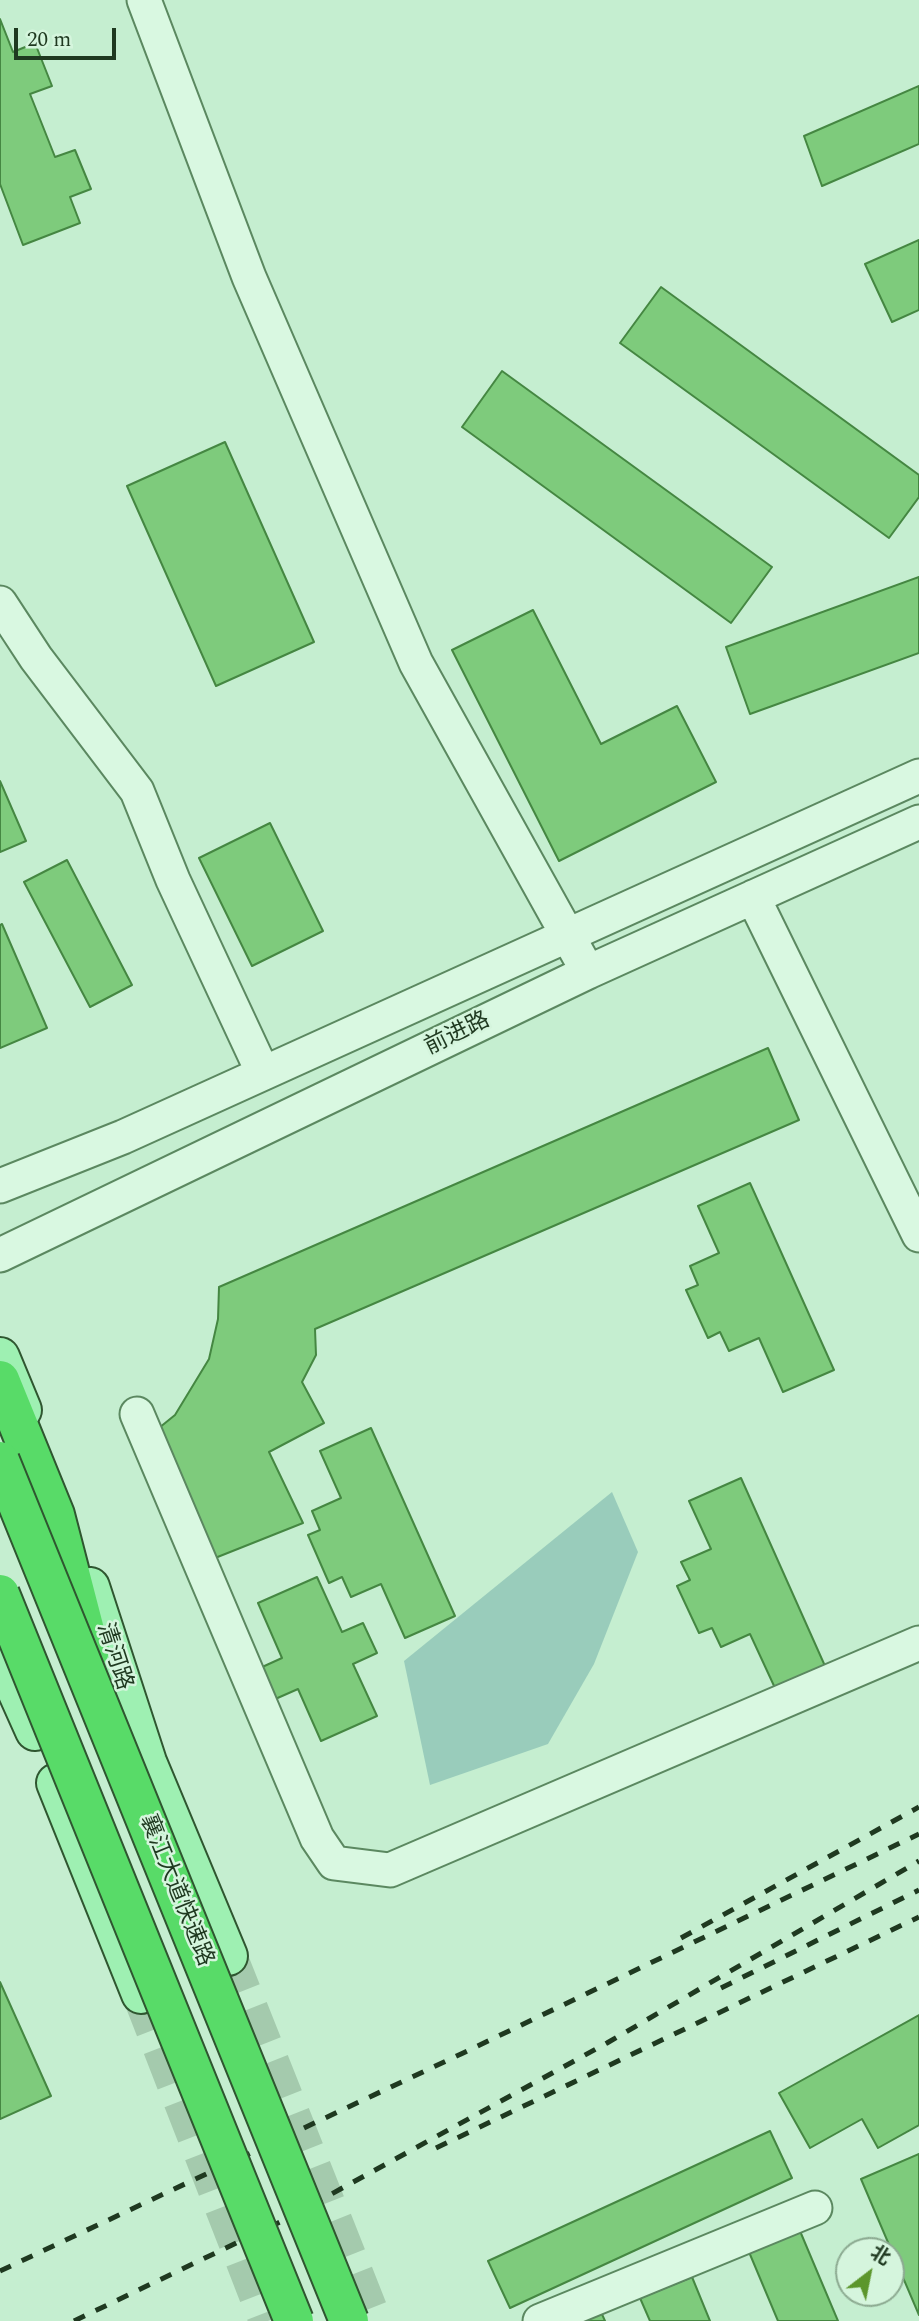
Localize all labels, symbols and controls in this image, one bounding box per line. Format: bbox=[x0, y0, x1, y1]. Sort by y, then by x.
scale bar bbox=[18, 14, 119, 58]
text: 20 m bbox=[27, 24, 71, 56]
street label: 前进路 bbox=[421, 1007, 495, 1063]
street label: 清河路 bbox=[89, 1620, 137, 1694]
street label: 襄江大道快速路 bbox=[132, 1811, 218, 1971]
north arrow bbox=[835, 2237, 905, 2307]
text: 北 bbox=[865, 2238, 896, 2273]

